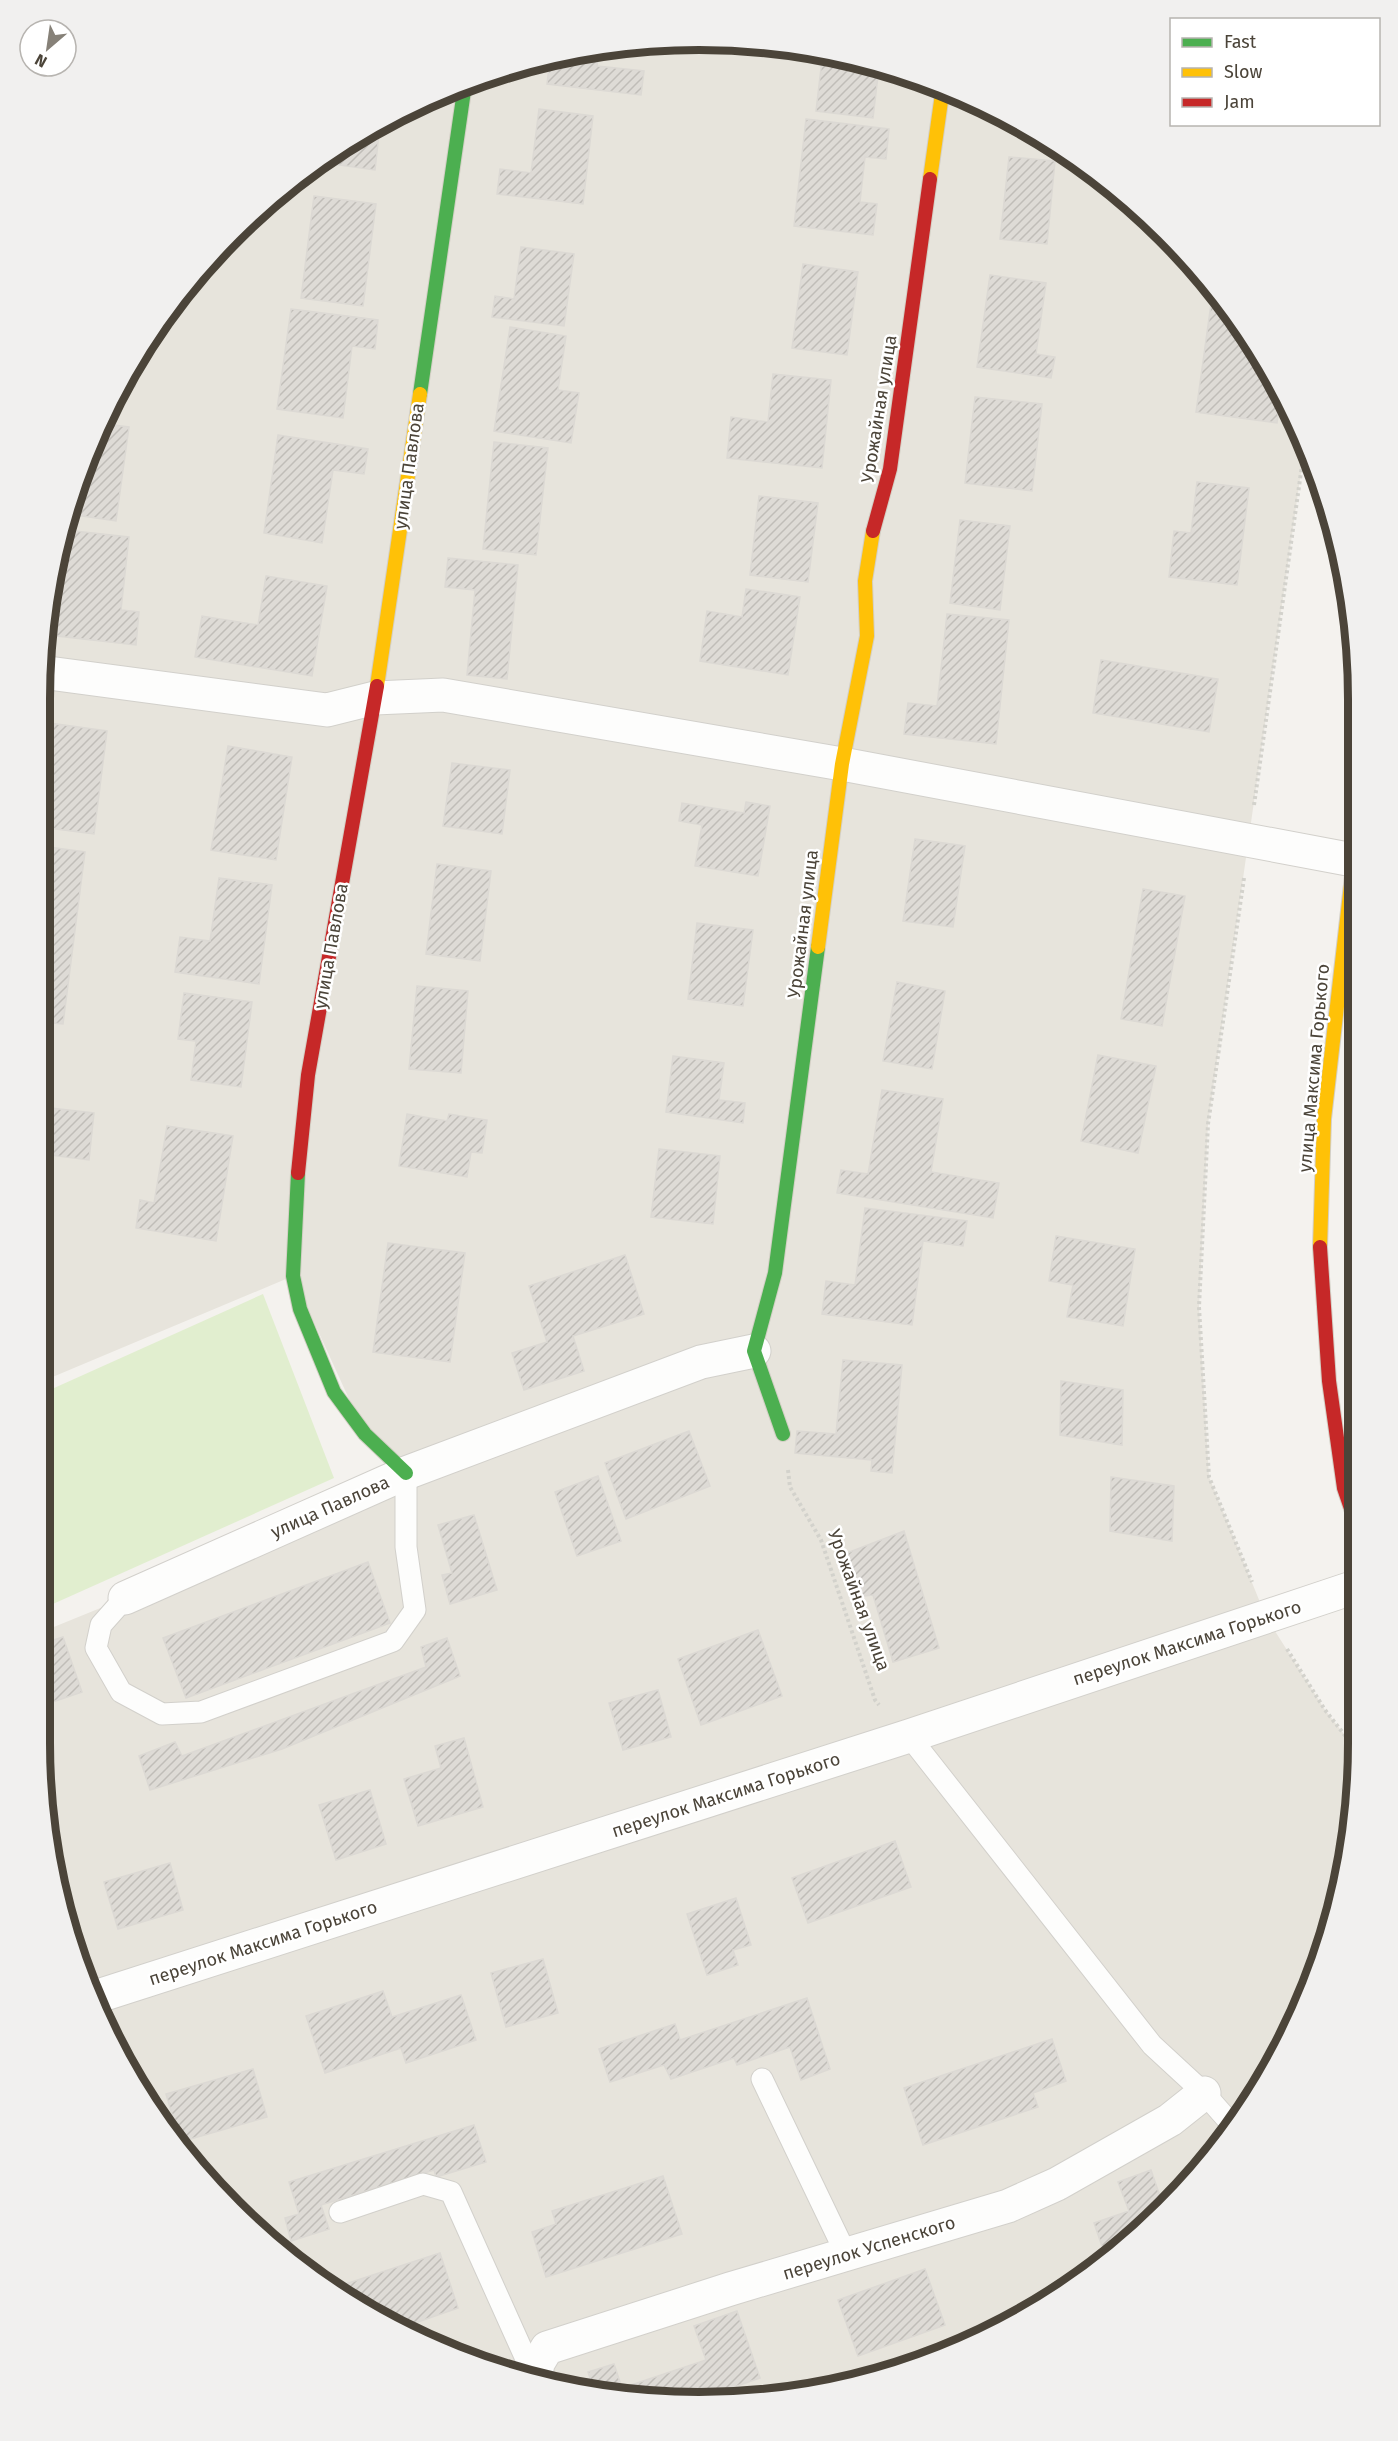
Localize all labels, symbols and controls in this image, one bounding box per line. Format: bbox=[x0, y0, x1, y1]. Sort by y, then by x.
north arrow bbox=[18, 18, 78, 78]
legend bbox=[1170, 18, 1380, 126]
text: Fast bbox=[1224, 31, 1257, 53]
text: N bbox=[32, 50, 50, 72]
text: Slow bbox=[1224, 61, 1263, 83]
text: Jam bbox=[1224, 91, 1255, 113]
street label: Урожайная улица bbox=[856, 334, 902, 484]
street label: улица Павлова bbox=[389, 401, 429, 531]
street label: Урожайная улица bbox=[783, 849, 823, 999]
street label: улица Павлова bbox=[309, 881, 353, 1011]
street label: улица Максима Горького bbox=[1294, 963, 1334, 1173]
street label: улица Павлова bbox=[267, 1471, 393, 1543]
street label: Урожайная улица bbox=[823, 1526, 895, 1674]
street label: переулок Максима Горького bbox=[1070, 1596, 1304, 1690]
street label: переулок Максима Горького bbox=[609, 1748, 843, 1842]
street label: переулок Максима Горького bbox=[146, 1896, 380, 1990]
street label: переулок Успенского bbox=[780, 2211, 958, 2285]

